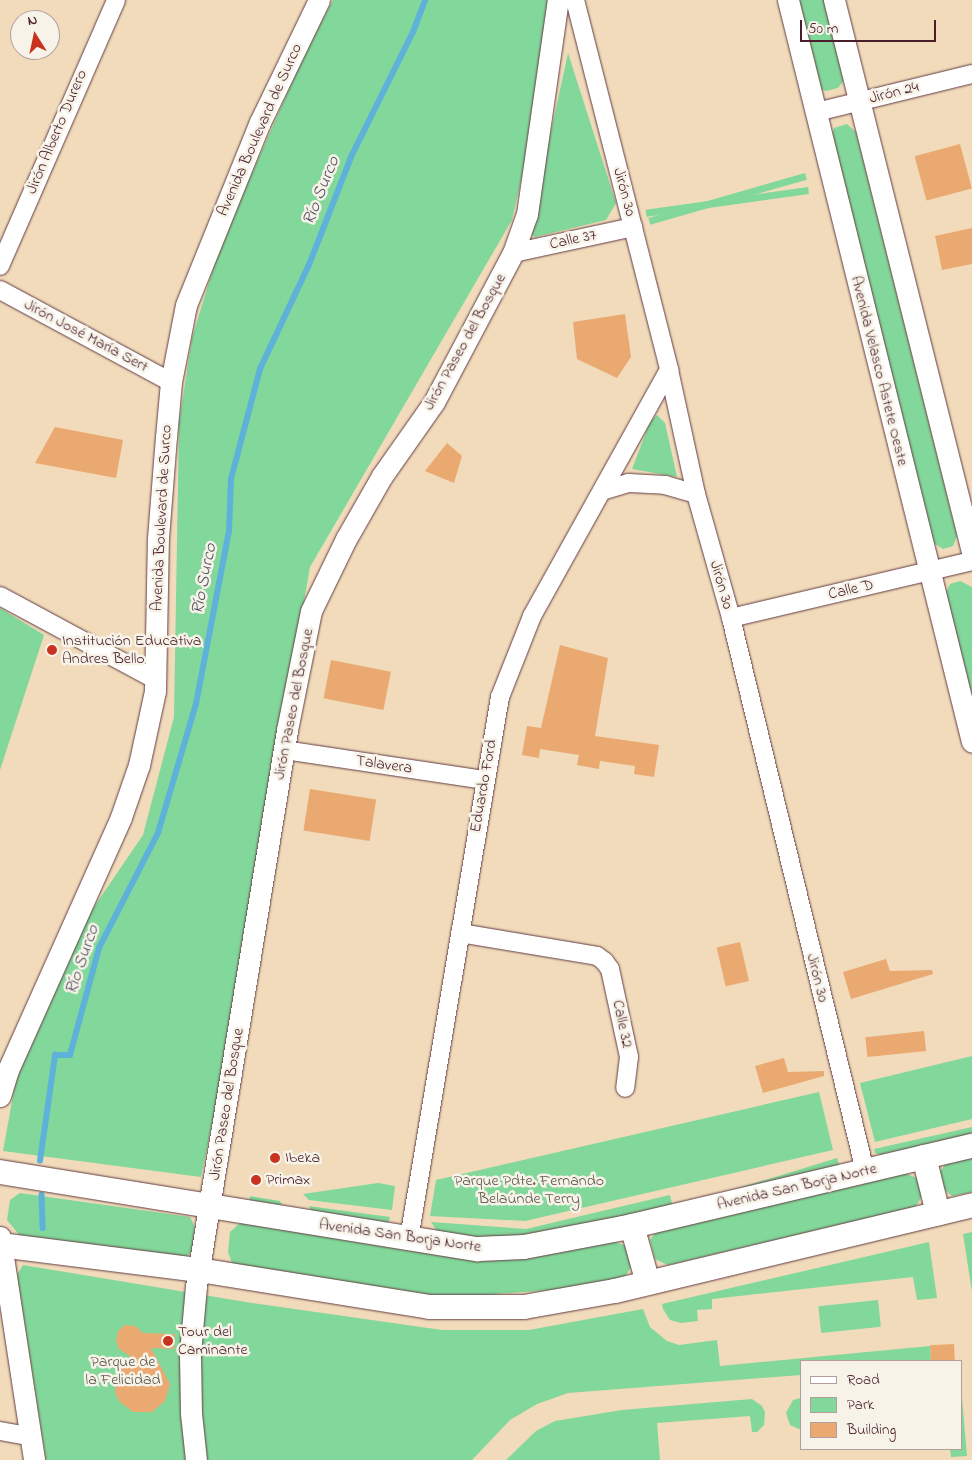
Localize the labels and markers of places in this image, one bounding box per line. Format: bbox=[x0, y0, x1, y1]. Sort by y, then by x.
place label: Institución Educativa Andres Bello bbox=[62, 631, 201, 669]
marker: Institución Educativa Andres Bello bbox=[46, 644, 58, 656]
place label: Ibeka bbox=[285, 1148, 320, 1168]
marker: Ibeka bbox=[269, 1152, 281, 1164]
place label: Primax bbox=[266, 1170, 310, 1190]
marker: Primax bbox=[250, 1174, 262, 1186]
place label: Tour del Caminante bbox=[178, 1322, 248, 1360]
marker: Tour del Caminante bbox=[162, 1335, 174, 1347]

